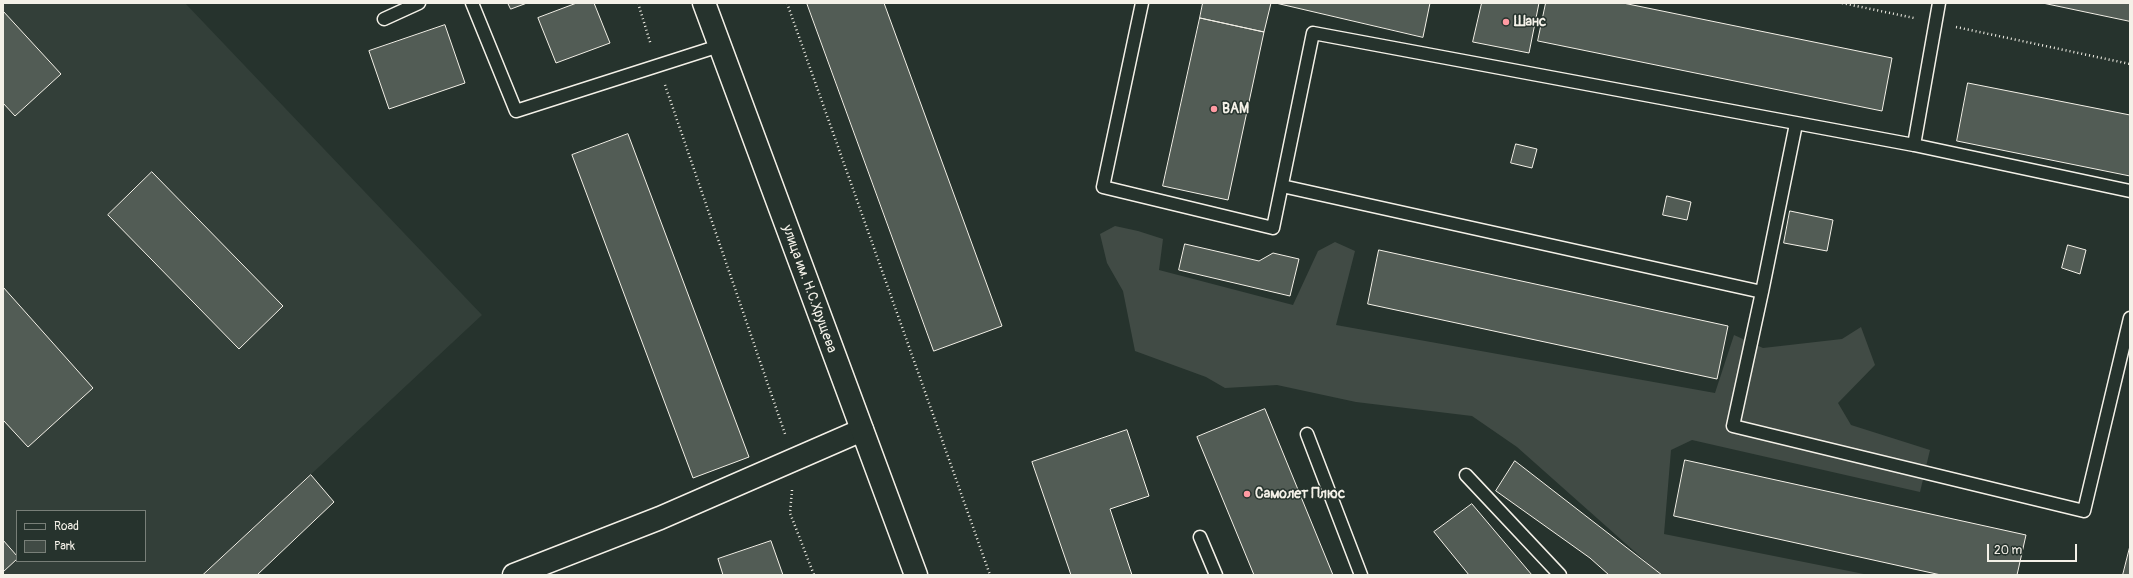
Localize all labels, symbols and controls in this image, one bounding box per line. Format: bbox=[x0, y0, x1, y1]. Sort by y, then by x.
place label: Шанс bbox=[1514, 14, 1546, 30]
marker: Шанс bbox=[1501, 17, 1511, 27]
place label: ВАМ bbox=[1222, 101, 1249, 117]
marker: ВАМ bbox=[1209, 104, 1219, 114]
street label: улица им. Н.С.Хрущева bbox=[778, 223, 840, 355]
place label: Самолет Плюс bbox=[1255, 486, 1345, 502]
marker: Самолет Плюс bbox=[1242, 489, 1252, 499]
legend bbox=[16, 510, 146, 562]
text: Road bbox=[54, 519, 79, 534]
scale bar bbox=[1989, 536, 2079, 562]
text: Park bbox=[54, 539, 75, 554]
text: 20 m bbox=[1994, 543, 2022, 558]

